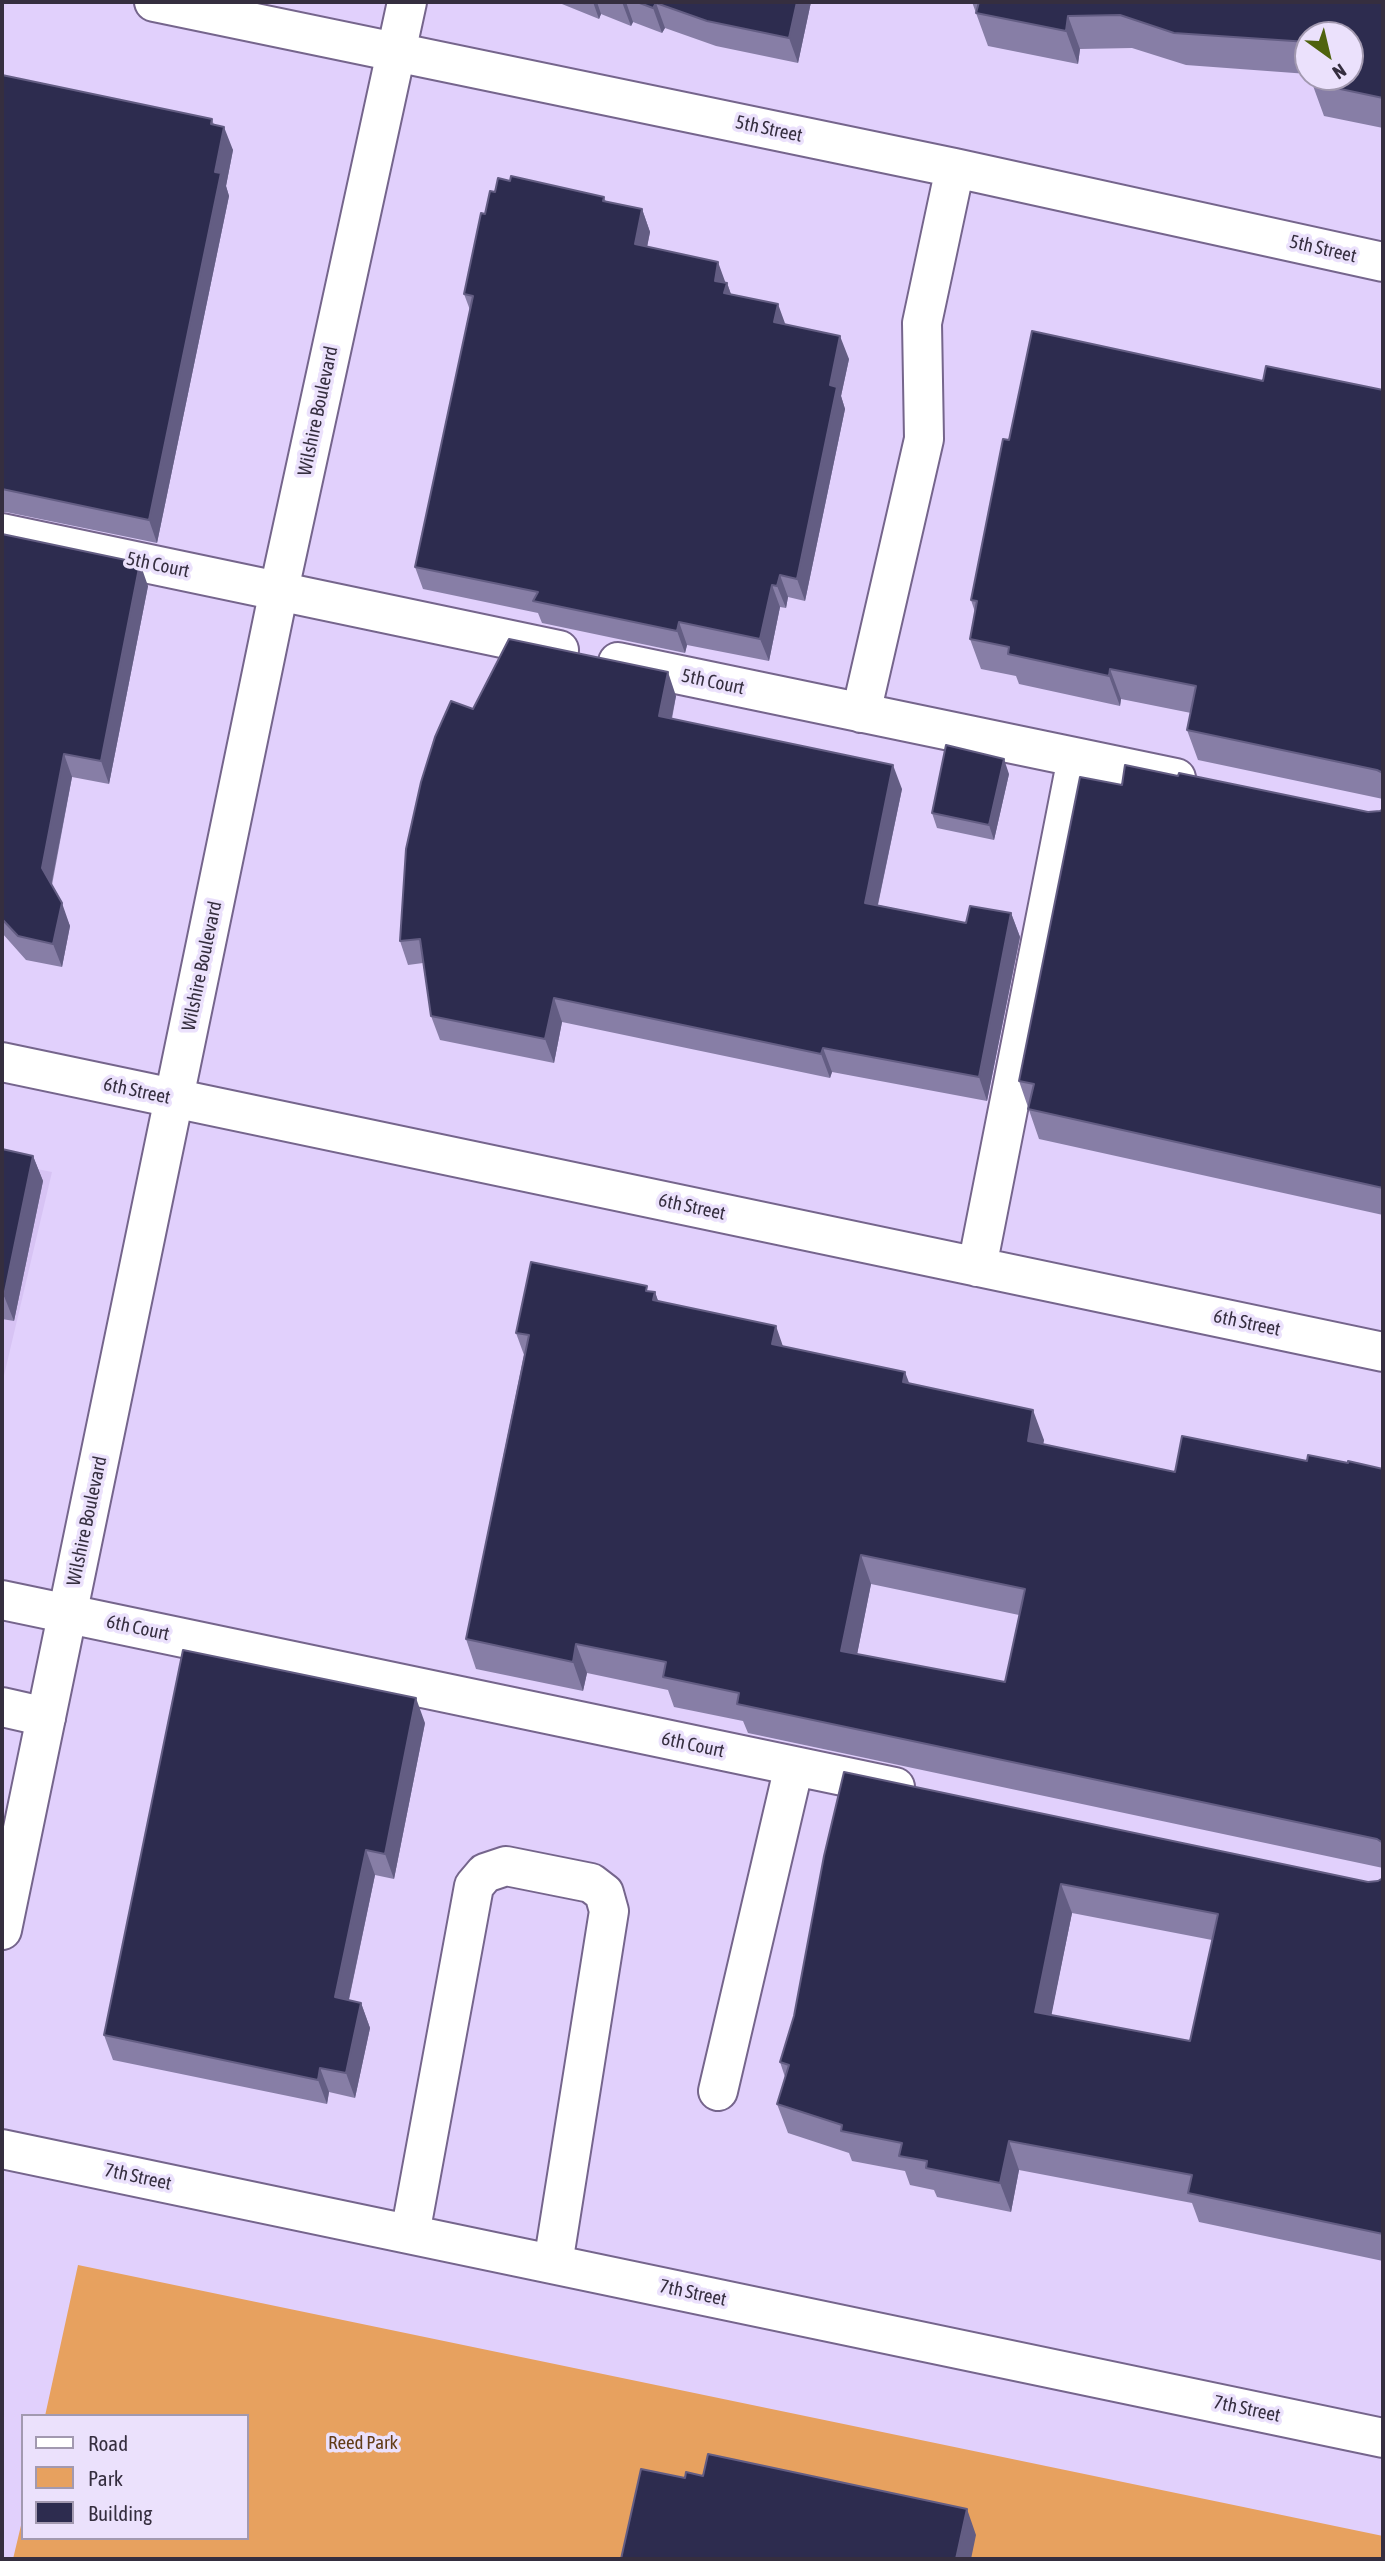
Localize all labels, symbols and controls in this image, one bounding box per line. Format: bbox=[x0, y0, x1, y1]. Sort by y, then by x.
north arrow bbox=[1294, 21, 1364, 91]
text: N bbox=[1329, 59, 1350, 84]
street label: 5th Street bbox=[733, 111, 805, 147]
street label: 5th Street bbox=[1287, 230, 1359, 268]
street label: Wilshire Boulevard bbox=[293, 344, 343, 478]
street label: 5th Court bbox=[124, 547, 192, 583]
street label: 5th Court bbox=[679, 664, 747, 700]
street label: Wilshire Boulevard bbox=[177, 899, 227, 1033]
street label: 6th Street bbox=[101, 1073, 173, 1109]
street label: 6th Street bbox=[656, 1189, 728, 1225]
street label: 6th Street bbox=[1211, 1305, 1283, 1341]
street label: Wilshire Boulevard bbox=[62, 1454, 112, 1588]
street label: 6th Court bbox=[104, 1610, 172, 1646]
street label: 6th Court bbox=[659, 1727, 727, 1763]
street label: 7th Street bbox=[102, 2159, 174, 2195]
street label: 7th Street bbox=[657, 2275, 729, 2311]
street label: 7th Street bbox=[1211, 2391, 1283, 2427]
legend bbox=[21, 2414, 248, 2540]
text: Road bbox=[88, 2431, 128, 2455]
park label: Reed Park bbox=[328, 2432, 398, 2454]
text: Park bbox=[88, 2466, 123, 2490]
text: Building bbox=[88, 2501, 152, 2525]

